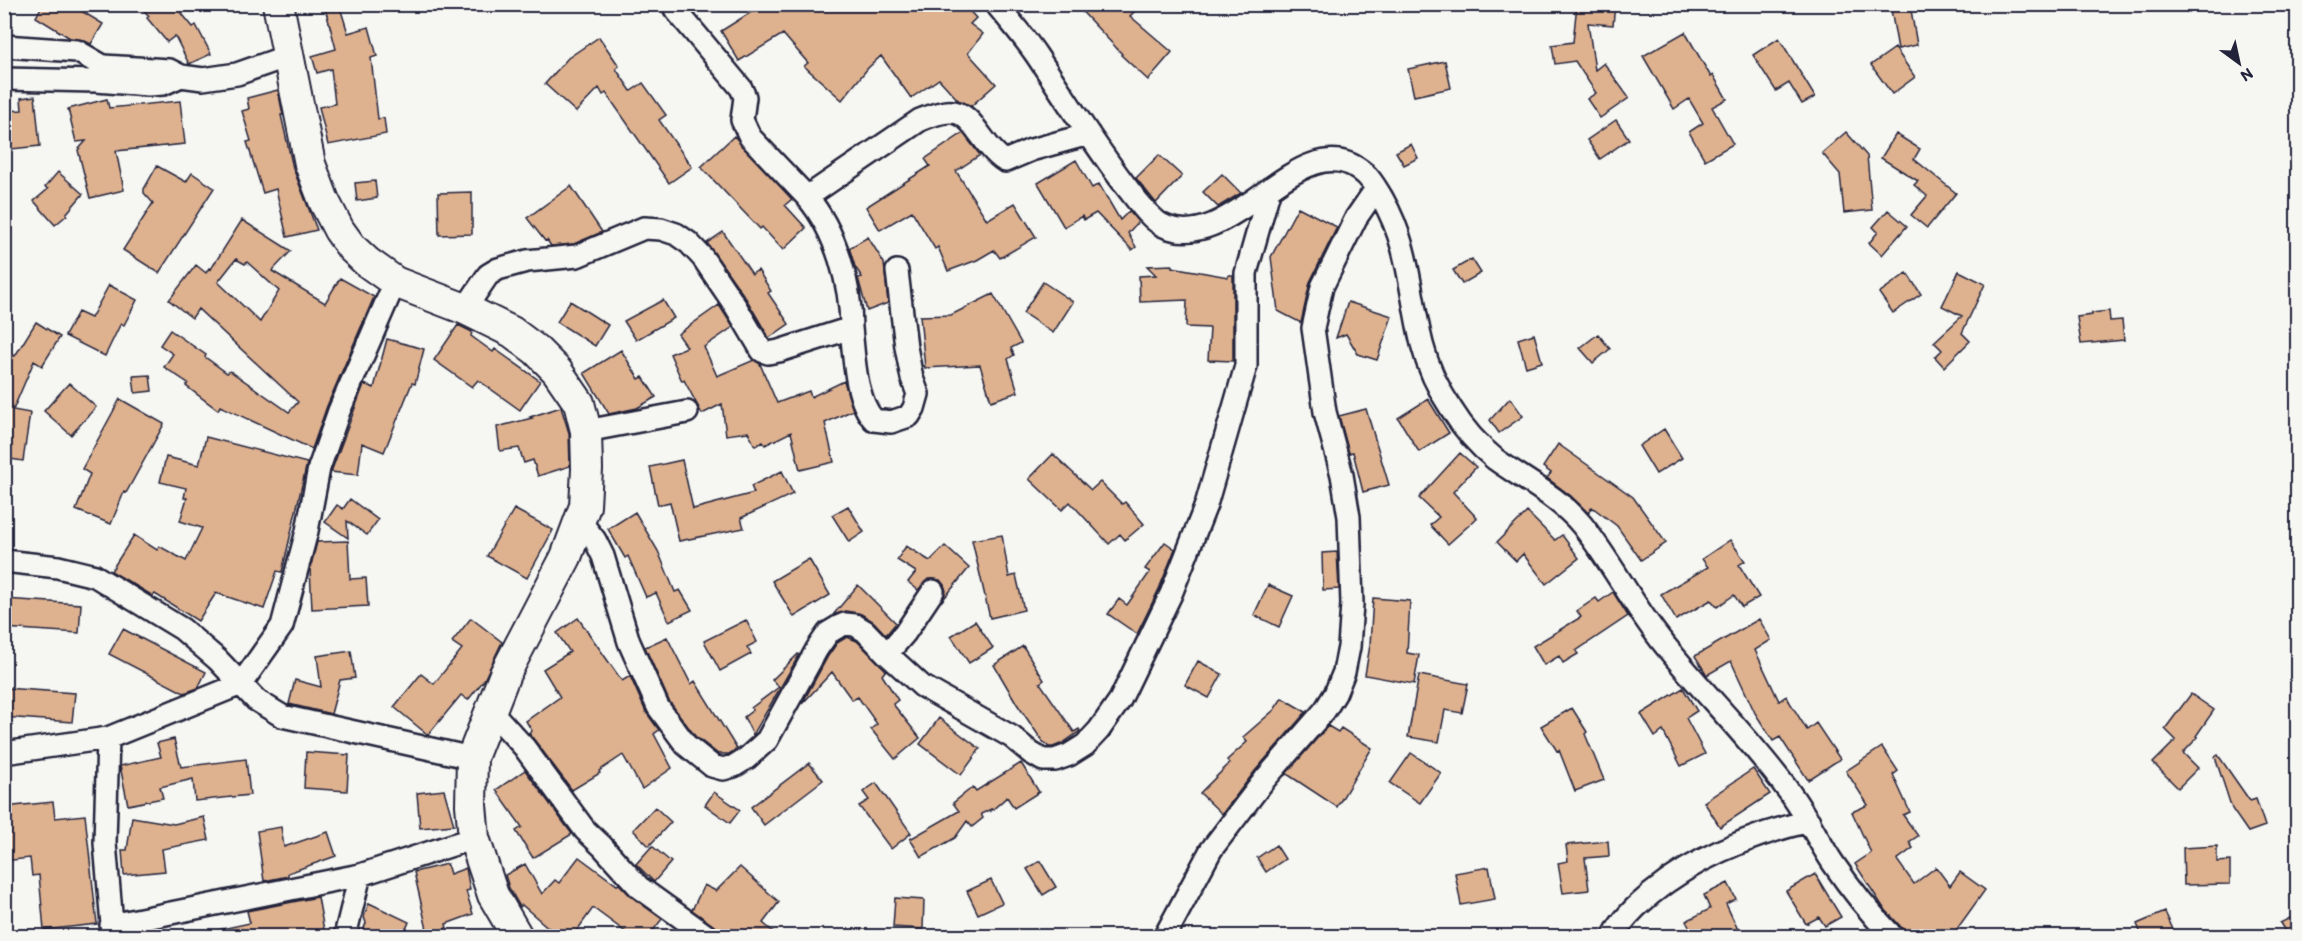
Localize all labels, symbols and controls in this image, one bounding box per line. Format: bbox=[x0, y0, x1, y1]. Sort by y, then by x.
north arrow bbox=[2209, 33, 2269, 93]
text: N bbox=[2237, 64, 2257, 86]

